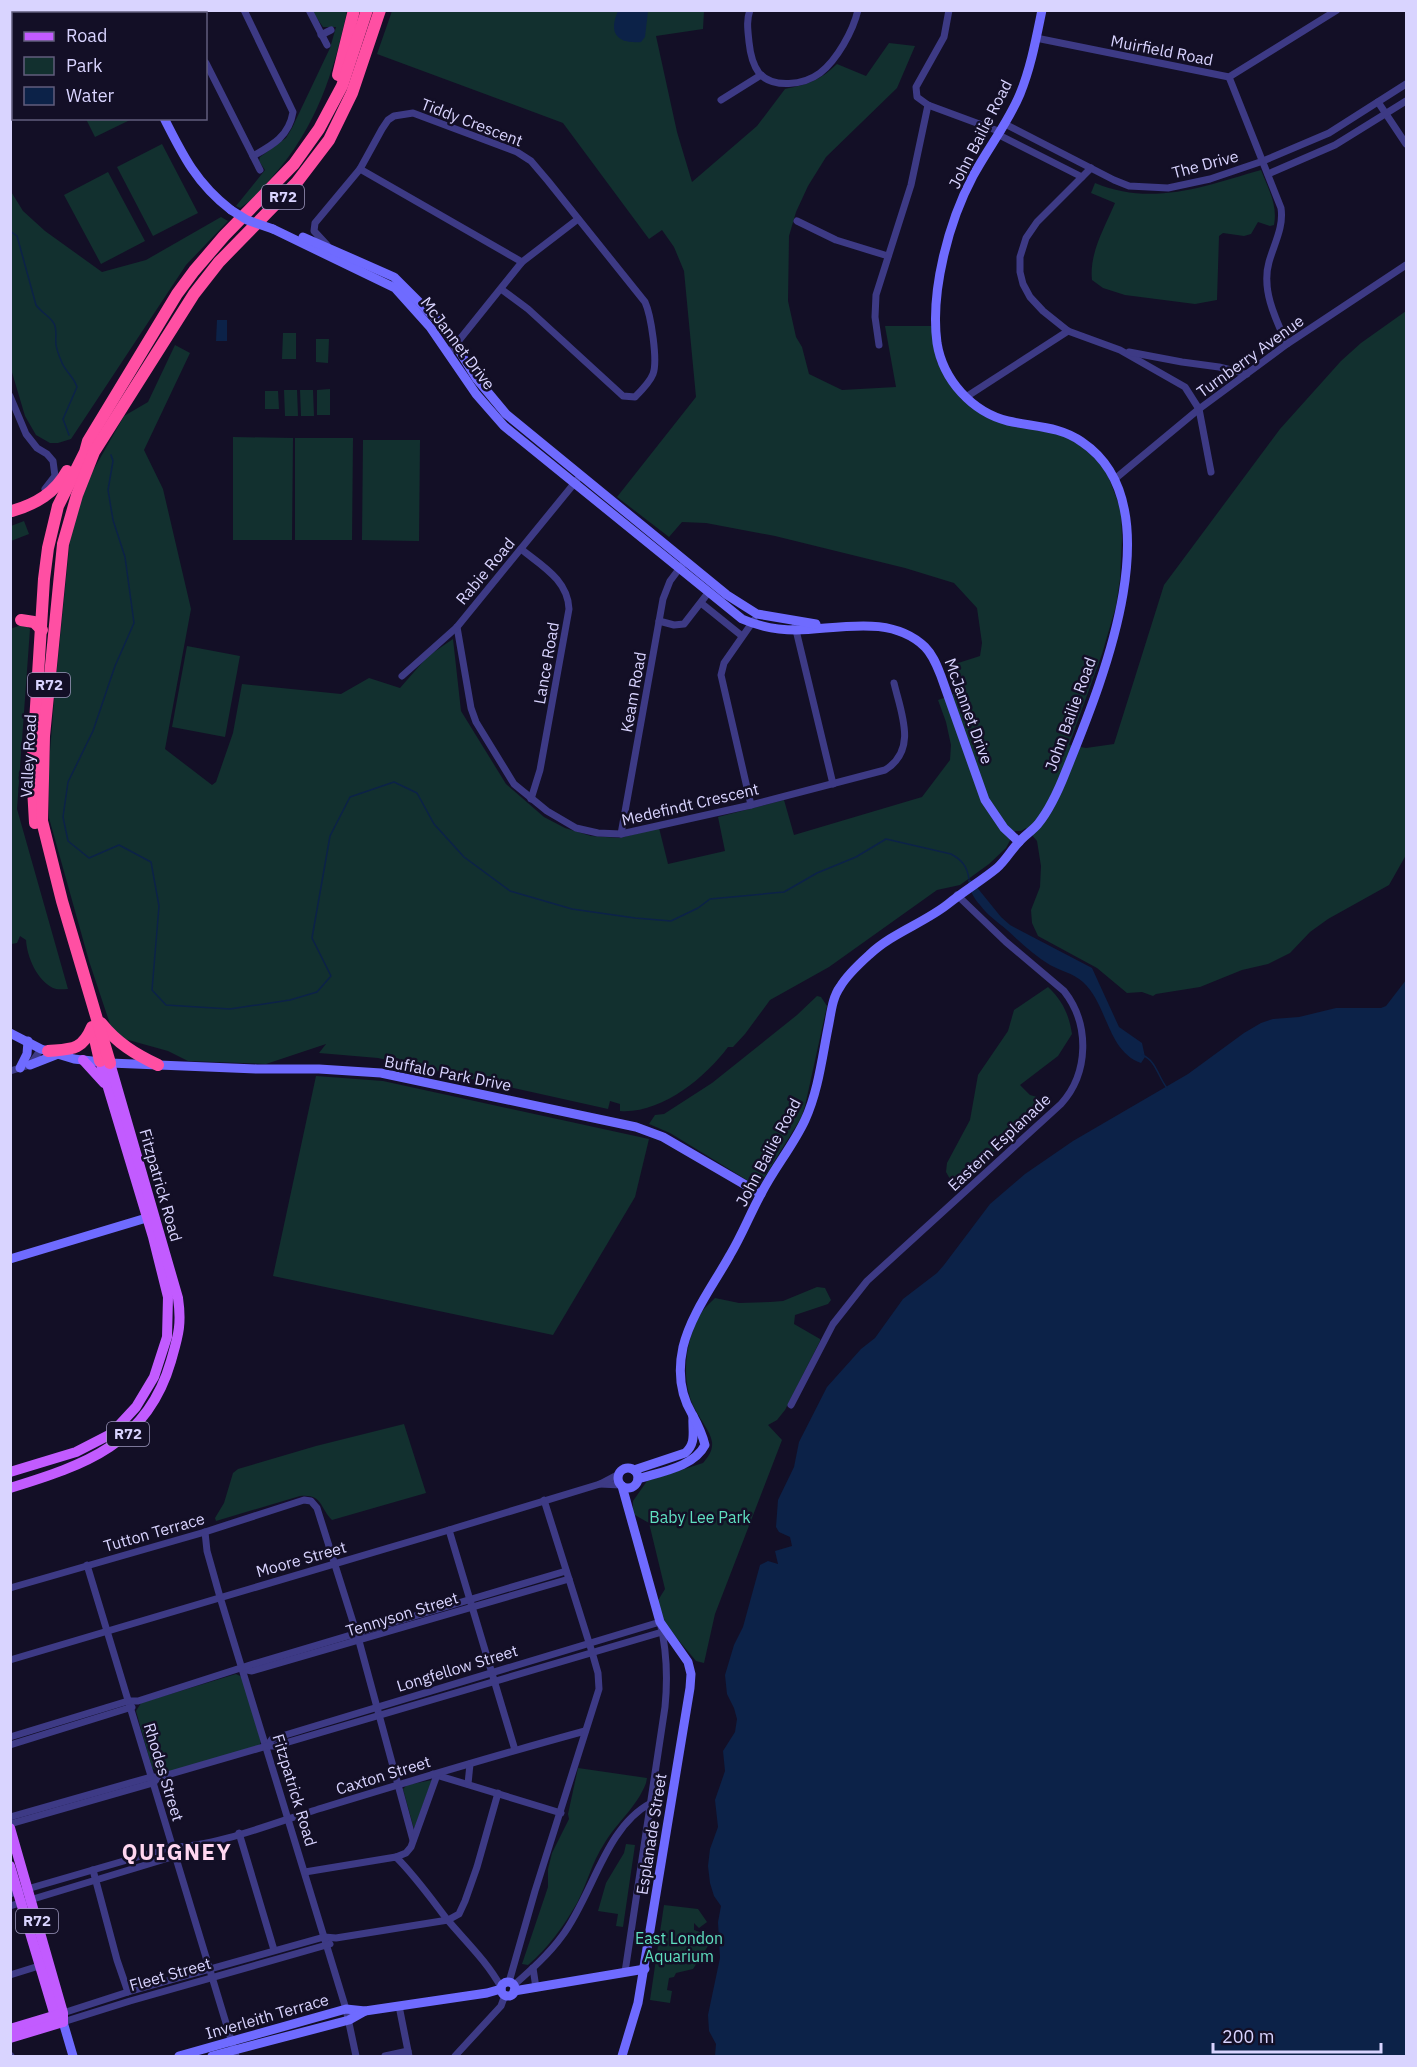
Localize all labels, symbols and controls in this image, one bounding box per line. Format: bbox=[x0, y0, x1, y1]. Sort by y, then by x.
legend bbox=[12, 12, 207, 120]
text: Road bbox=[66, 24, 107, 47]
street label: Muirfield Road bbox=[1109, 30, 1215, 70]
text: Park bbox=[66, 54, 103, 77]
street label: John Bailie Road bbox=[944, 76, 1016, 192]
text: Water bbox=[66, 84, 115, 107]
street label: Tiddy Crescent bbox=[418, 93, 526, 151]
street label: The Drive bbox=[1170, 145, 1241, 182]
road number: R72 bbox=[262, 185, 304, 209]
street label: McJannet Drive bbox=[417, 293, 500, 394]
street label: Turnberry Avenue bbox=[1193, 310, 1308, 402]
street label: Rabie Road bbox=[451, 533, 519, 609]
street label: Lance Road bbox=[529, 620, 563, 706]
street label: Keam Road bbox=[616, 650, 650, 734]
street label: John Bailie Road bbox=[1040, 654, 1100, 774]
street label: McJannet Drive bbox=[941, 655, 998, 767]
road number: R72 bbox=[28, 673, 70, 697]
street label: Valley Road bbox=[16, 714, 40, 798]
street label: Medefindt Crescent bbox=[619, 778, 761, 830]
street label: Buffalo Park Drive bbox=[383, 1051, 513, 1095]
street label: Eastern Esplanade bbox=[943, 1089, 1055, 1195]
street label: John Bailie Road bbox=[731, 1094, 805, 1210]
street label: Fitzpatrick Road bbox=[135, 1126, 187, 1244]
road number: R72 bbox=[107, 1422, 149, 1446]
park label: Baby Lee Park bbox=[649, 1507, 751, 1527]
street label: Tutton Terrace bbox=[101, 1508, 207, 1556]
street label: Moore Street bbox=[253, 1537, 349, 1581]
street label: Tennyson Street bbox=[343, 1587, 461, 1641]
street label: Longfellow Street bbox=[394, 1640, 520, 1696]
street label: Rhodes Street bbox=[140, 1720, 188, 1824]
street label: Fitzpatrick Road bbox=[268, 1731, 322, 1849]
street label: Caxton Street bbox=[333, 1751, 433, 1799]
street label: Esplanade Street bbox=[632, 1772, 670, 1896]
district label: QUIGNEY bbox=[122, 1837, 232, 1866]
road number: R72 bbox=[16, 1909, 58, 1933]
park label: East London Aquarium bbox=[635, 1928, 723, 1966]
street label: Fleet Street bbox=[127, 1953, 213, 1995]
street label: Inverleith Terrace bbox=[203, 1989, 331, 2043]
scale bar bbox=[1213, 2016, 1381, 2054]
text: 200 m bbox=[1222, 2025, 1274, 2048]

